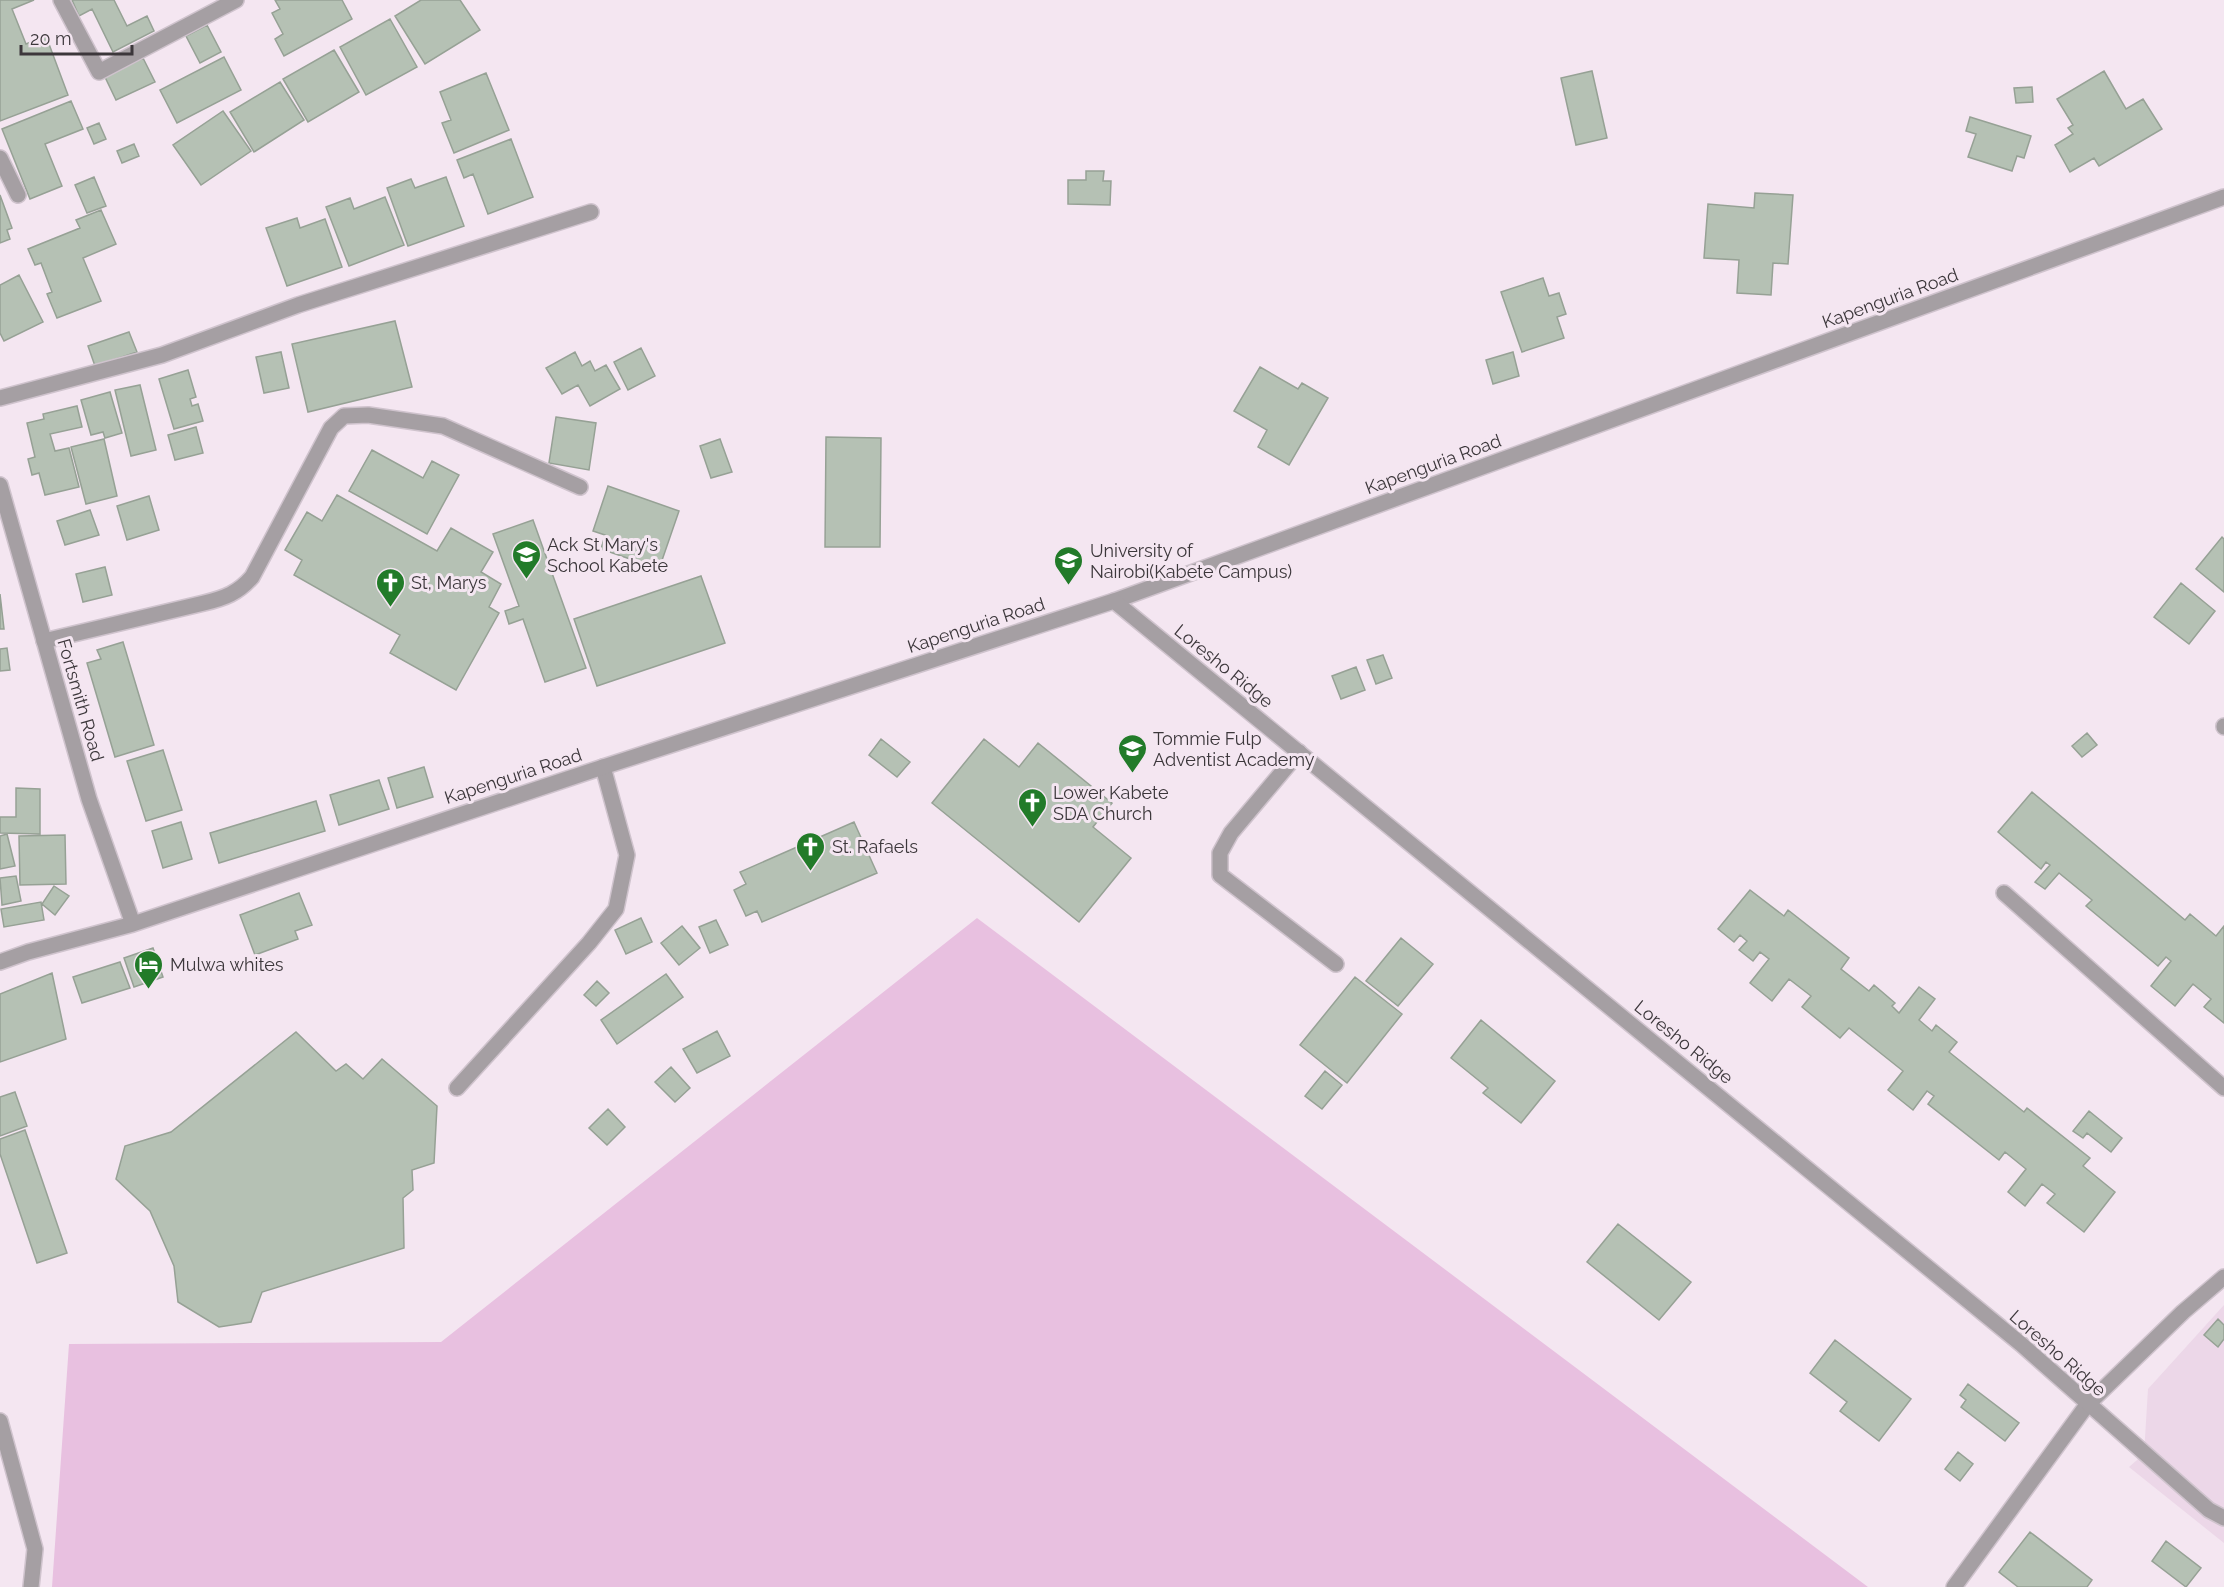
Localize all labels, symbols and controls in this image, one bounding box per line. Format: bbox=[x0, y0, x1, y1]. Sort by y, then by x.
scale bar bbox=[21, 18, 132, 56]
text: 20 m bbox=[30, 28, 72, 49]
street label: Kapenguria Road bbox=[1819, 264, 1961, 332]
street label: Kapenguria Road bbox=[1362, 430, 1504, 498]
place label: Ack St Mary's School Kabete bbox=[547, 534, 669, 576]
school or university icon: Ack St Mary's School Kabete bbox=[510, 538, 542, 580]
place label: University of Nairobi(Kabete Campus) bbox=[1090, 540, 1292, 582]
school or university icon: University of Nairobi(Kabete Campus) bbox=[1053, 544, 1085, 586]
church icon: St, Marys bbox=[374, 566, 406, 608]
place label: St, Marys bbox=[411, 572, 487, 593]
street label: Kapenguria Road bbox=[905, 593, 1047, 657]
street label: Loresho Ridge bbox=[1171, 620, 1278, 712]
street label: Fortsmith Road bbox=[53, 636, 109, 764]
place label: Tommie Fulp Adventist Academy bbox=[1153, 728, 1315, 770]
school or university icon: Tommie Fulp Adventist Academy bbox=[1116, 732, 1148, 774]
street label: Kapenguria Road bbox=[442, 744, 584, 808]
place label: Lower Kabete SDA Church bbox=[1053, 782, 1169, 824]
church icon: Lower Kabete SDA Church bbox=[1016, 786, 1048, 828]
church icon: St. Rafaels bbox=[795, 830, 827, 872]
place label: St. Rafaels bbox=[832, 836, 918, 857]
hotel icon: Mulwa whites bbox=[133, 948, 165, 990]
place label: Mulwa whites bbox=[170, 954, 284, 975]
street label: Loresho Ridge bbox=[1631, 996, 1738, 1088]
street label: Loresho Ridge bbox=[2006, 1306, 2111, 1401]

